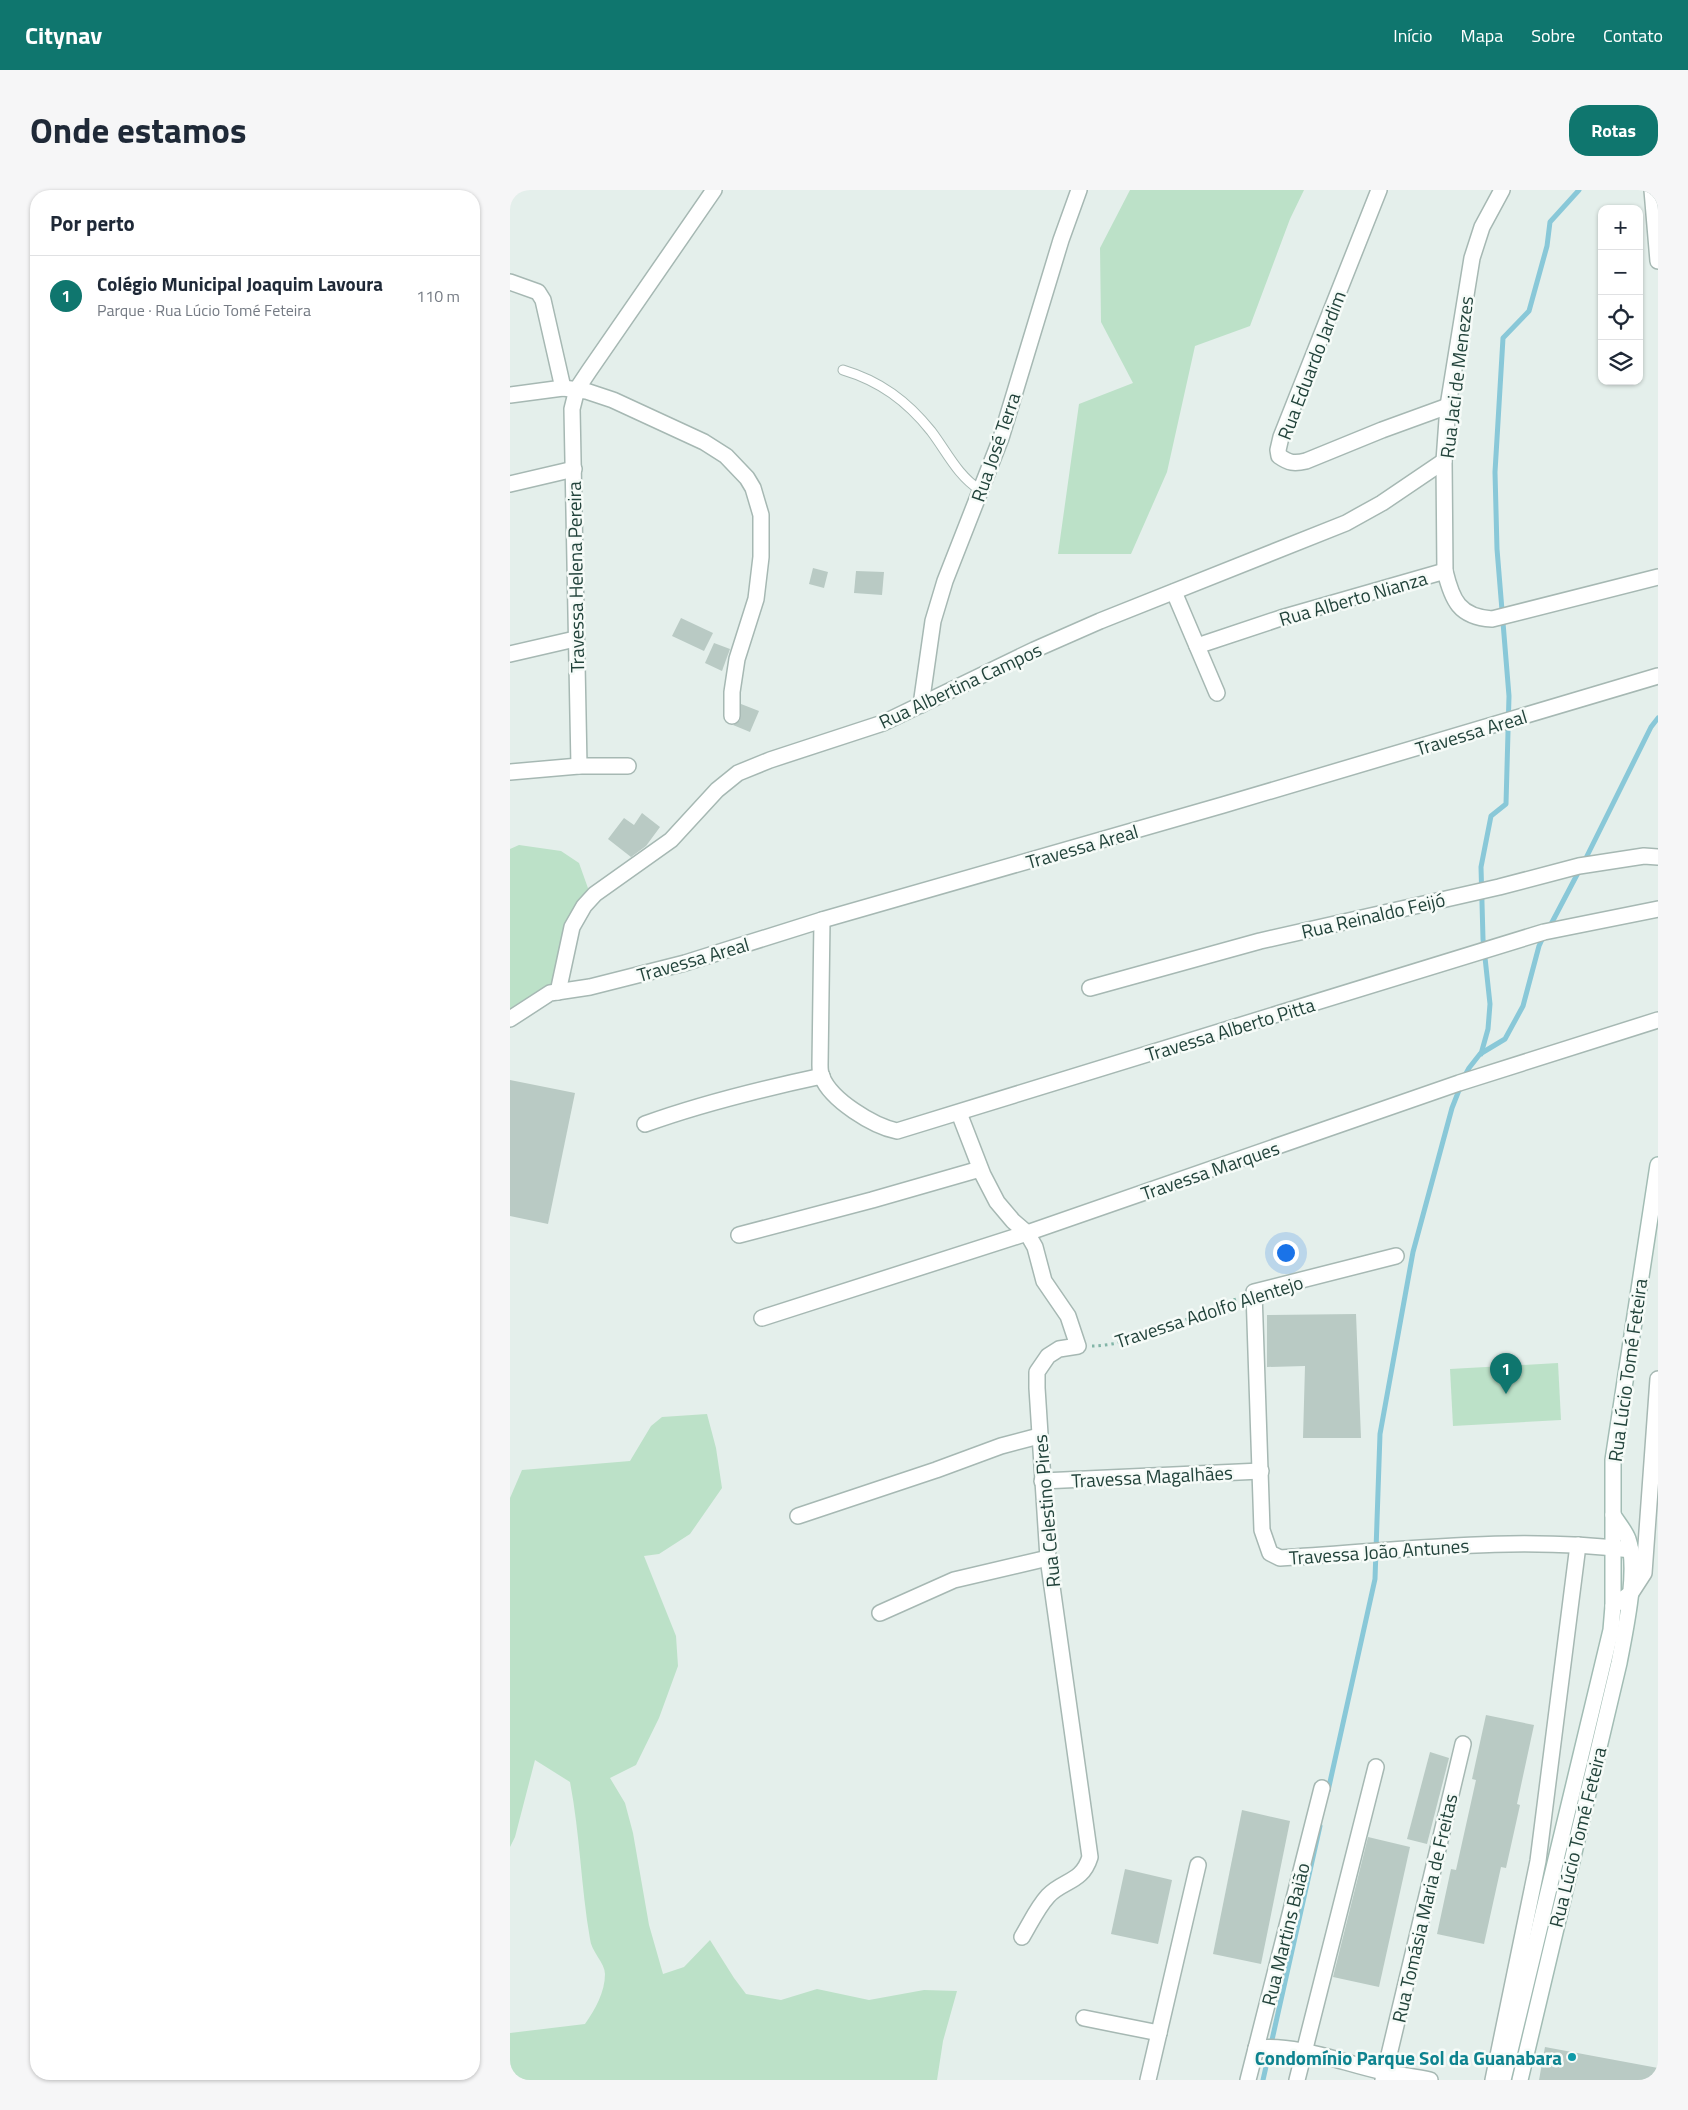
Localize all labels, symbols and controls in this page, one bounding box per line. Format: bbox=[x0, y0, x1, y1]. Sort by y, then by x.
text: Citynav bbox=[25, 17, 102, 53]
text: Início bbox=[1393, 22, 1433, 49]
text: Mapa bbox=[1461, 22, 1503, 49]
text: Sobre bbox=[1531, 22, 1575, 49]
text: Contato bbox=[1603, 22, 1663, 49]
text: Onde estamos bbox=[30, 103, 246, 157]
button: Rotas bbox=[1569, 105, 1658, 156]
map controls bbox=[1598, 205, 1643, 385]
button: + bbox=[1598, 205, 1643, 250]
text: Por perto bbox=[50, 207, 135, 239]
button: − bbox=[1598, 250, 1643, 295]
text: Colégio Municipal Joaquim Lavoura bbox=[97, 269, 383, 298]
text: 1 bbox=[62, 284, 70, 308]
text: 110 m bbox=[416, 284, 460, 308]
street label: Rua Eduardo Jardim bbox=[1269, 286, 1353, 444]
street label: Rua Jaci de Menezes bbox=[1432, 294, 1480, 460]
button: locate bbox=[1598, 295, 1643, 340]
text: Parque · Rua Lúcio Tomé Feteira bbox=[97, 298, 311, 322]
button: layers bbox=[1598, 340, 1643, 385]
street label: Rua José Terra bbox=[963, 388, 1027, 506]
street label: Travessa Helena Pereira bbox=[559, 481, 591, 673]
street label: Rua Alberto Nianza bbox=[1275, 563, 1431, 633]
street label: Rua Albertina Campos bbox=[874, 634, 1046, 735]
street label: Travessa Areal bbox=[1412, 701, 1530, 763]
street label: Travessa Areal bbox=[1022, 816, 1142, 876]
street label: Rua Reinaldo Feijó bbox=[1298, 884, 1448, 946]
street label: Travessa Areal bbox=[633, 929, 753, 989]
street label: Travessa Alberto Pitta bbox=[1142, 989, 1319, 1068]
street label: Travessa Marques bbox=[1137, 1133, 1283, 1207]
your location bbox=[1273, 1240, 1299, 1266]
street label: Travessa Adolfo Alentejo bbox=[1111, 1267, 1307, 1355]
street label: Rua Lúcio Tomé Feteira bbox=[1600, 1276, 1654, 1464]
pin: 1 bbox=[1490, 1353, 1522, 1394]
street label: Rua Celestino Pires bbox=[1025, 1433, 1067, 1589]
street label: Travessa Magalhães bbox=[1071, 1457, 1234, 1495]
street label: Travessa João Antunes bbox=[1288, 1530, 1470, 1572]
street label: Rua Lúcio Tomé Feteira bbox=[1541, 1743, 1614, 1930]
street label: Rua Tomásia Maria de Freitas bbox=[1384, 1790, 1465, 2025]
street label: Rua Martins Baião bbox=[1253, 1859, 1317, 2009]
place label: Condomínio Parque Sol da Guanabara bbox=[1255, 2043, 1562, 2072]
marker: Condomínio Parque Sol da Guanabara bbox=[1566, 2051, 1578, 2063]

